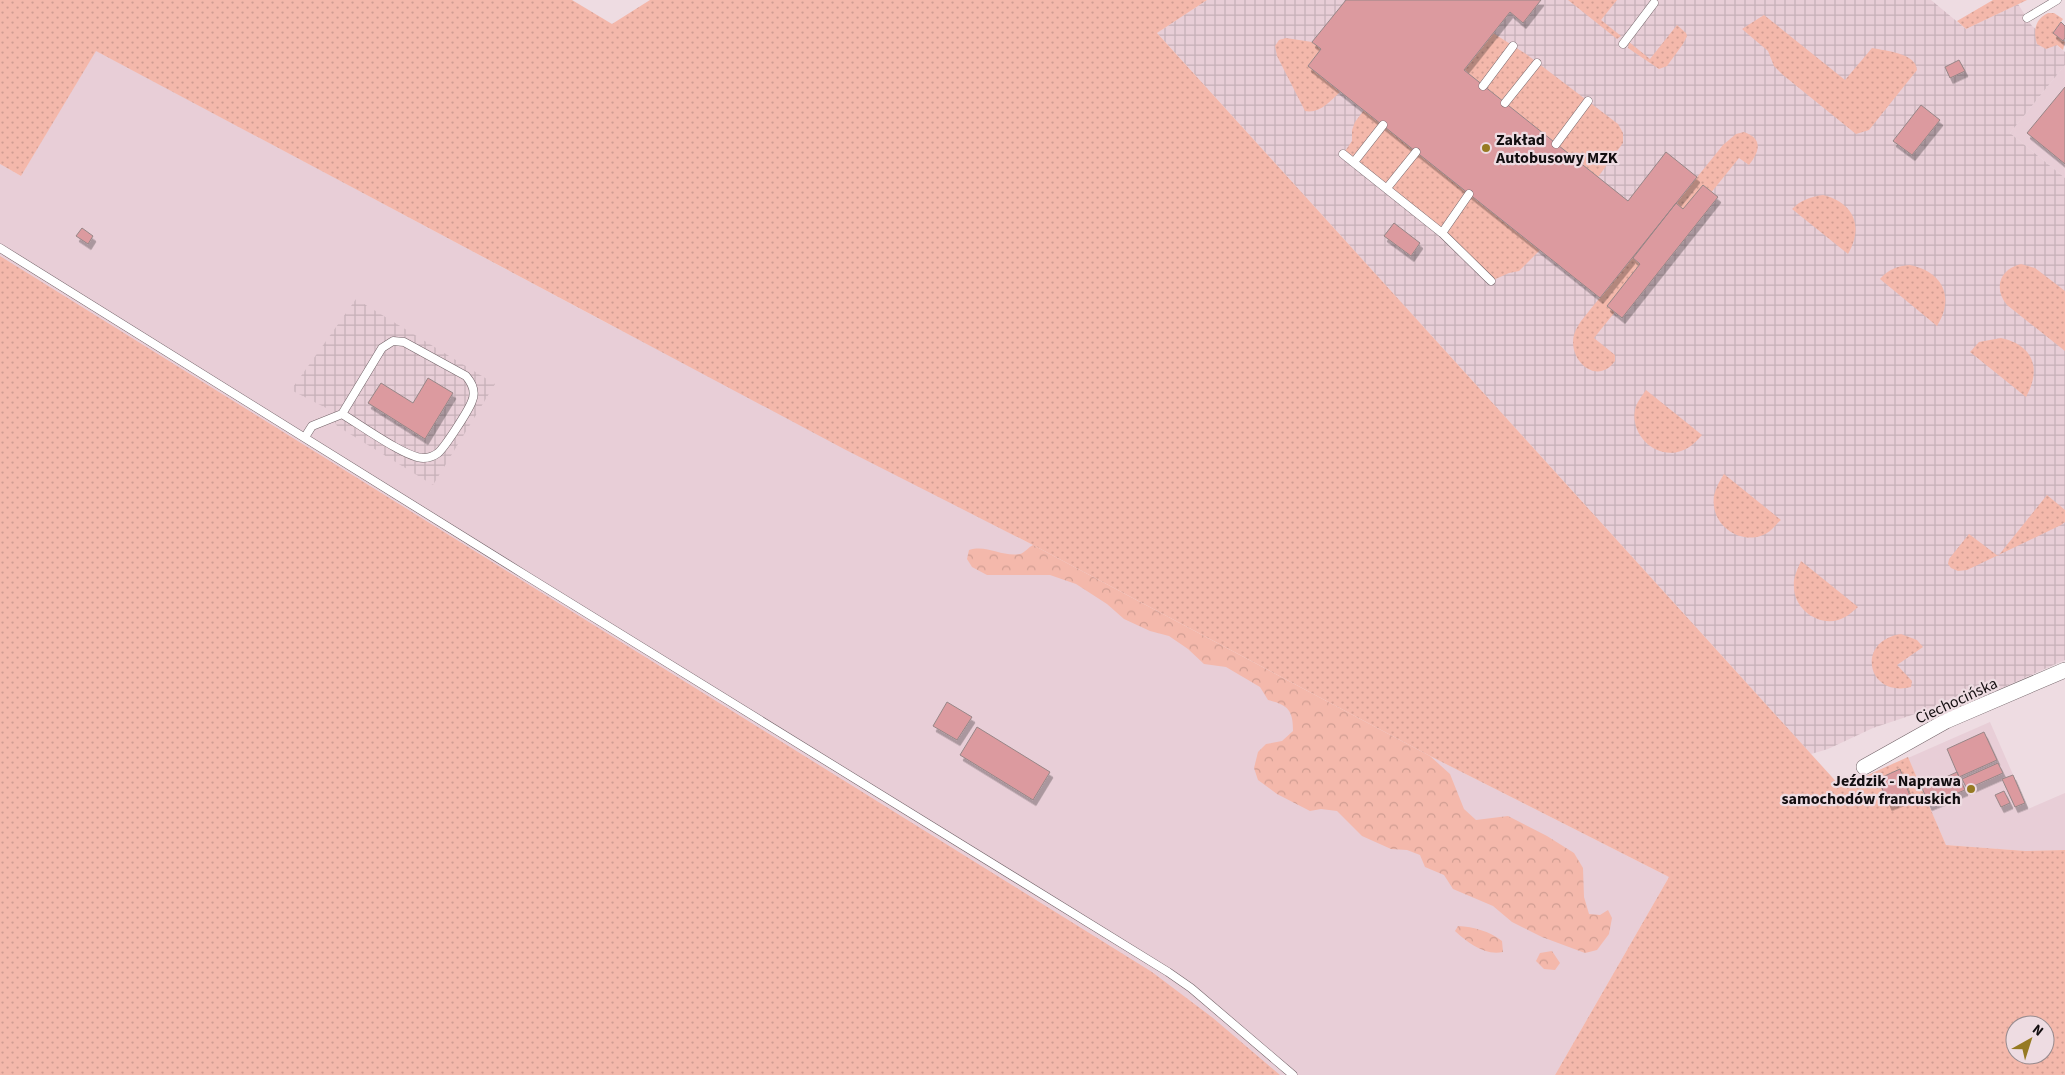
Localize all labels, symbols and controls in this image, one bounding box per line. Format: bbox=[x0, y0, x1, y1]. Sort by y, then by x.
place label: Zakład Autobusowy MZK bbox=[1495, 129, 1618, 169]
marker: Zakład Autobusowy MZK bbox=[1480, 142, 1492, 154]
street label: Ciechocińska bbox=[1912, 672, 2001, 730]
place label: Jeździk - Naprawa samochodów francuskich bbox=[1781, 770, 1961, 810]
marker: Jeździk - Naprawa samochodów francuskich bbox=[1965, 783, 1977, 795]
north arrow bbox=[2005, 1015, 2055, 1065]
text: N bbox=[2028, 1020, 2047, 1041]

